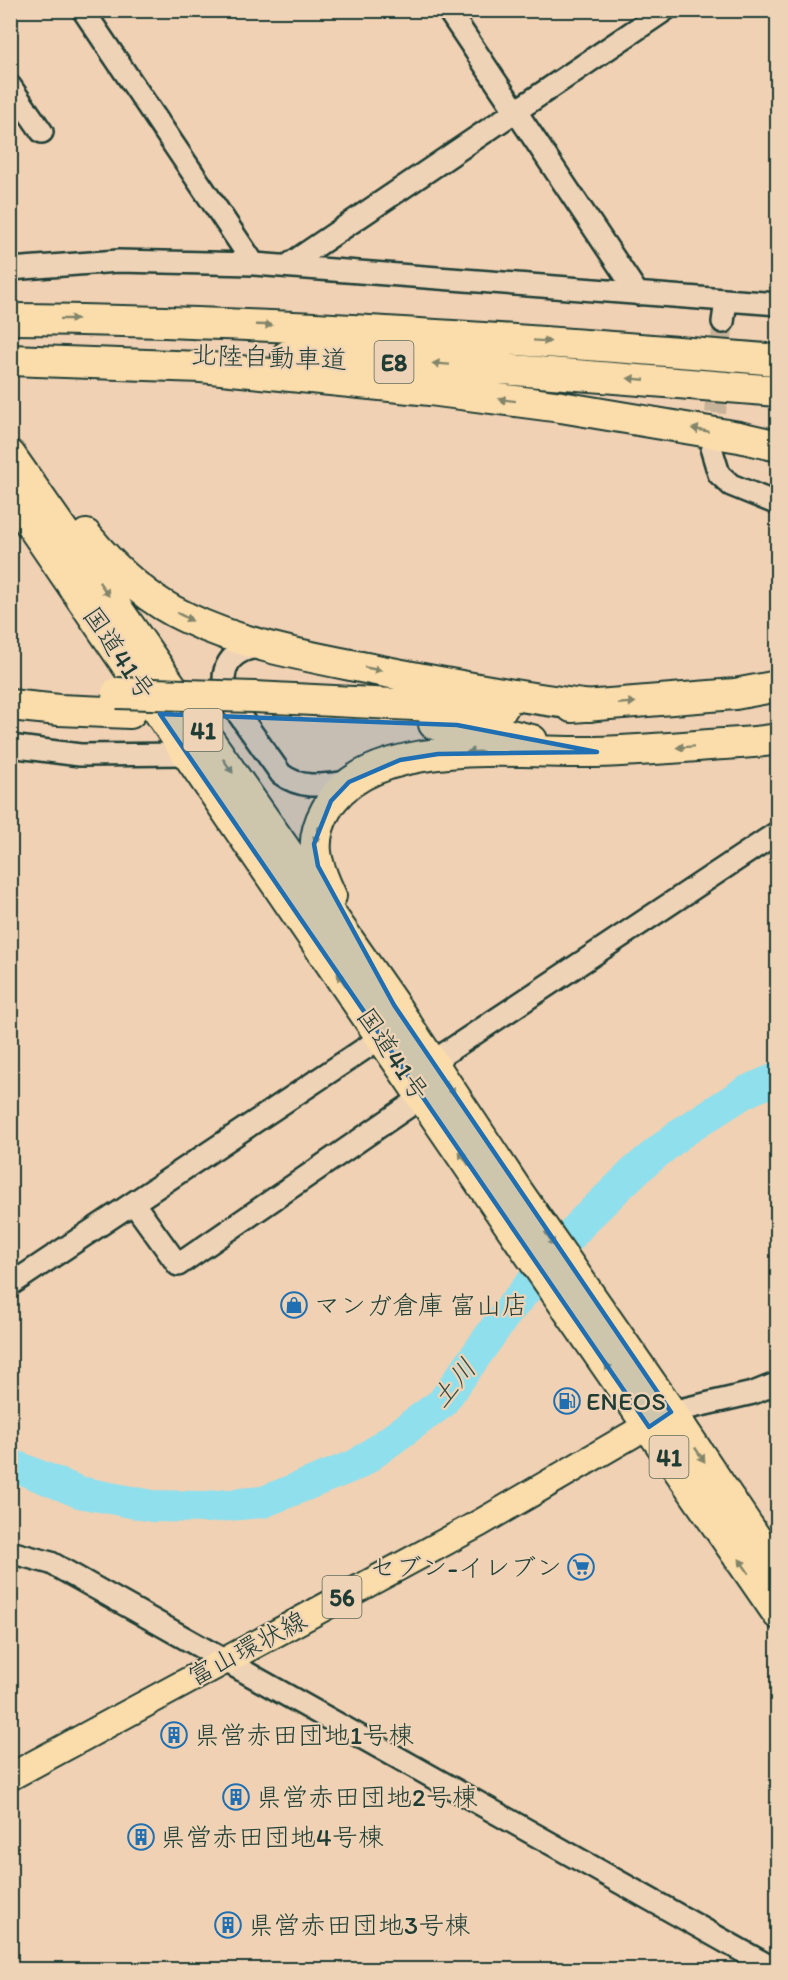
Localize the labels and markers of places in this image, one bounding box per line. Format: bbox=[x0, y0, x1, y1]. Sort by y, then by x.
place label: マンガ倉庫 富山店 bbox=[314, 1289, 528, 1321]
shop icon: マンガ倉庫 富山店 bbox=[279, 1290, 309, 1320]
place label: ENEOS bbox=[586, 1385, 666, 1417]
fuel station icon: ENEOS bbox=[552, 1386, 582, 1416]
place label: セブン-イレブン bbox=[370, 1551, 562, 1583]
supermarket icon: セブン-イレブン bbox=[566, 1552, 596, 1582]
place label: 県営赤田団地1号棟 bbox=[194, 1719, 414, 1751]
building icon: 県営赤田団地1号棟 bbox=[159, 1720, 189, 1750]
place label: 県営赤田団地2号棟 bbox=[256, 1781, 478, 1813]
building icon: 県営赤田団地2号棟 bbox=[221, 1782, 251, 1812]
place label: 県営赤田団地4号棟 bbox=[160, 1821, 384, 1853]
building icon: 県営赤田団地4号棟 bbox=[126, 1822, 156, 1852]
place label: 県営赤田団地3号棟 bbox=[248, 1909, 470, 1941]
building icon: 県営赤田団地3号棟 bbox=[213, 1910, 243, 1940]

